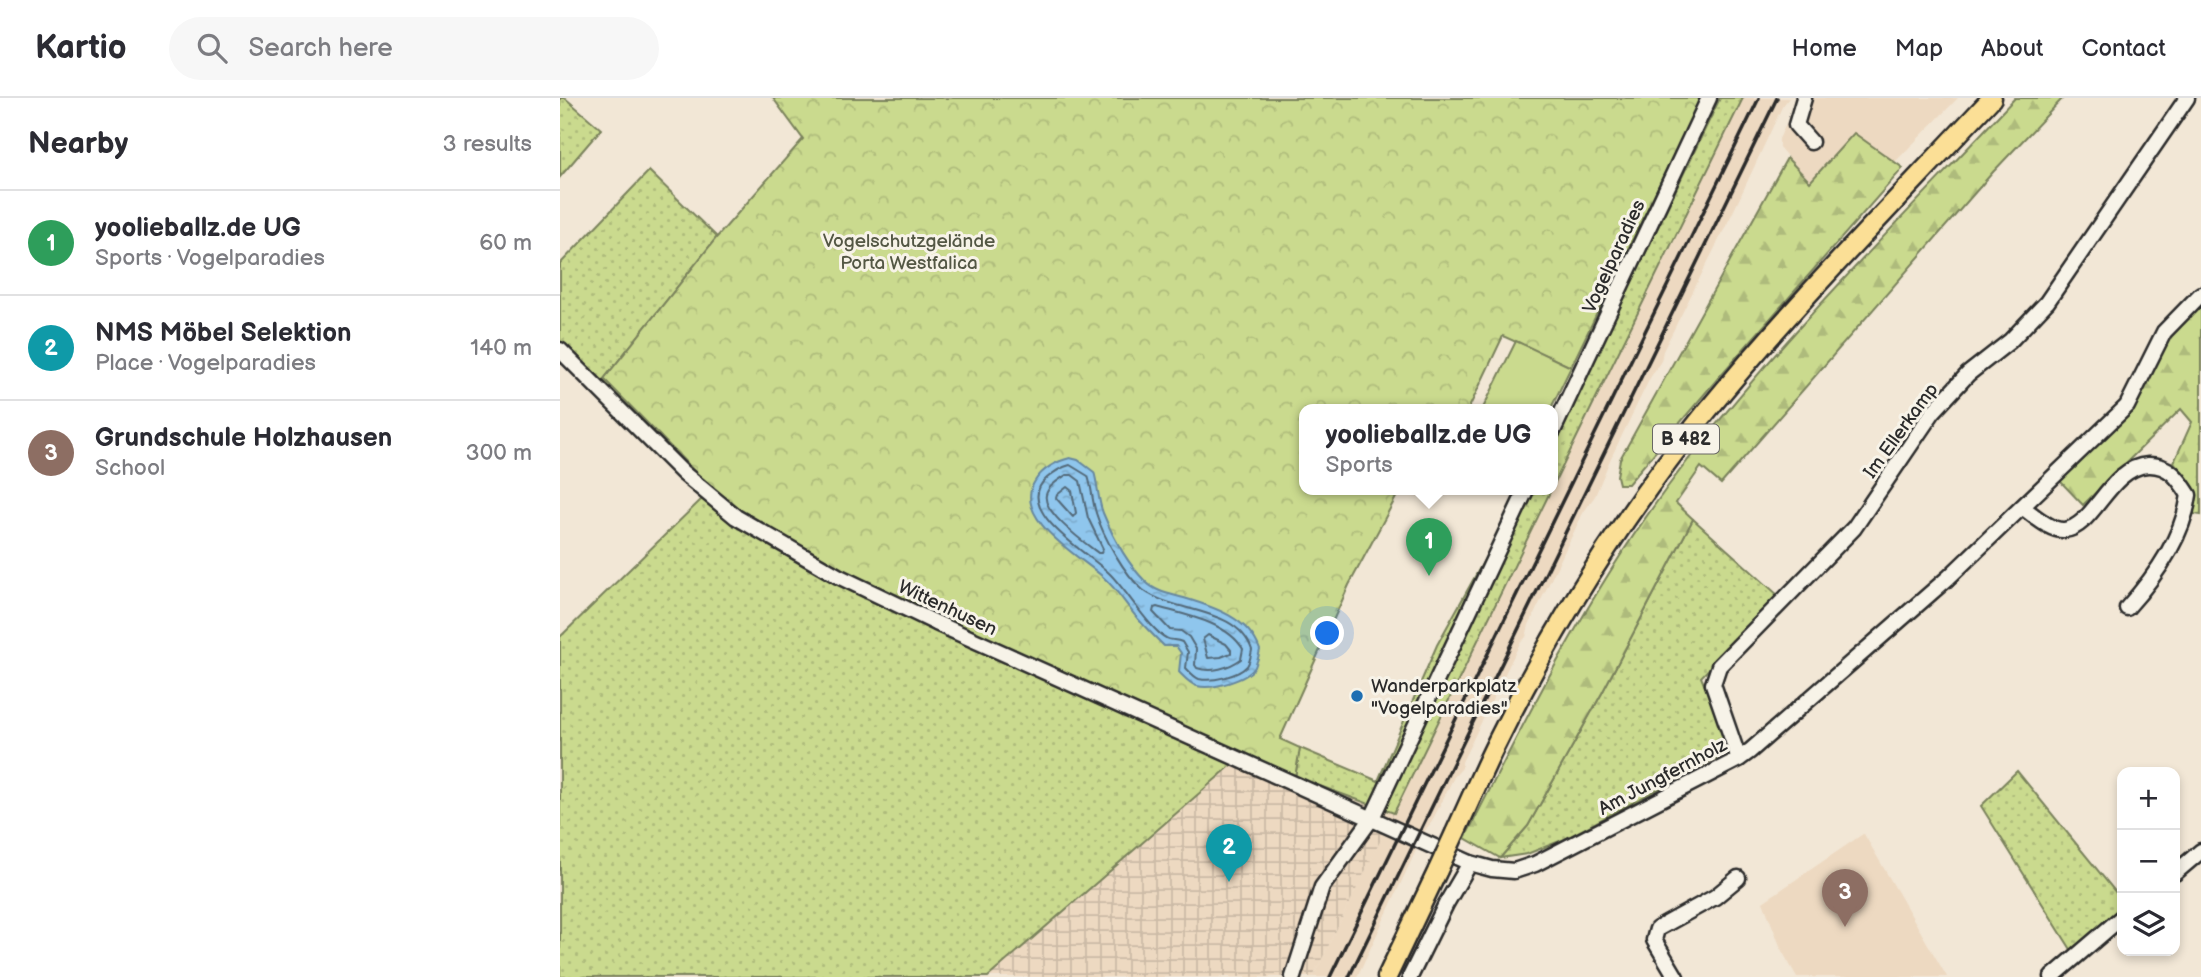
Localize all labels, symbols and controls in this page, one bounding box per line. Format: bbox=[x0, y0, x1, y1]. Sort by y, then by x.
search box bbox=[169, 17, 659, 80]
text: Kartio bbox=[35, 28, 127, 68]
icon: search bbox=[193, 29, 231, 67]
text: Search here bbox=[249, 33, 393, 64]
text: Home bbox=[1792, 34, 1857, 63]
text: Map bbox=[1895, 34, 1943, 63]
text: About bbox=[1981, 34, 2043, 63]
text: Contact bbox=[2081, 34, 2166, 63]
text: Nearby bbox=[28, 126, 128, 162]
text: 3 results bbox=[443, 130, 532, 158]
street label: Vogelparadies bbox=[1578, 196, 1651, 317]
text: yoolieballz.de UG bbox=[95, 213, 301, 244]
text: 1 bbox=[46, 229, 56, 257]
text: 60 m bbox=[479, 229, 532, 257]
park label: Vogelschutzgelände Porta Westfalica bbox=[823, 230, 995, 275]
text: Sports · Vogelparadies bbox=[95, 244, 325, 272]
text: NMS Möbel Selektion bbox=[95, 318, 352, 349]
text: 2 bbox=[44, 334, 58, 362]
text: 140 m bbox=[470, 334, 532, 362]
text: Place · Vogelparadies bbox=[95, 349, 316, 377]
street label: Im Ellerkamp bbox=[1859, 379, 1943, 483]
popup bbox=[1299, 404, 1558, 495]
text: yoolieballz.de UG bbox=[1326, 420, 1531, 451]
text: Grundschule Holzhausen bbox=[95, 423, 392, 454]
road number: B 482 bbox=[1653, 424, 1719, 454]
text: 3 bbox=[44, 439, 58, 467]
text: 300 m bbox=[466, 439, 532, 467]
text: Sports bbox=[1326, 451, 1393, 479]
text: School bbox=[95, 454, 165, 482]
pin: 1 bbox=[1406, 518, 1452, 576]
street label: Wittenhusen bbox=[894, 575, 1000, 641]
your location bbox=[1310, 616, 1344, 650]
place label: Wanderparkplatz "Vogelparadies" bbox=[1371, 675, 1517, 720]
marker: Wanderparkplatz "Vogelparadies" bbox=[1349, 688, 1365, 704]
street label: Am Jungfernholz bbox=[1595, 733, 1732, 821]
map controls bbox=[2117, 767, 2180, 956]
button: + bbox=[2117, 767, 2180, 830]
pin: 2 bbox=[1206, 824, 1252, 882]
button: − bbox=[2117, 830, 2180, 893]
pin: 3 bbox=[1822, 869, 1868, 927]
button: layers bbox=[2117, 893, 2180, 956]

